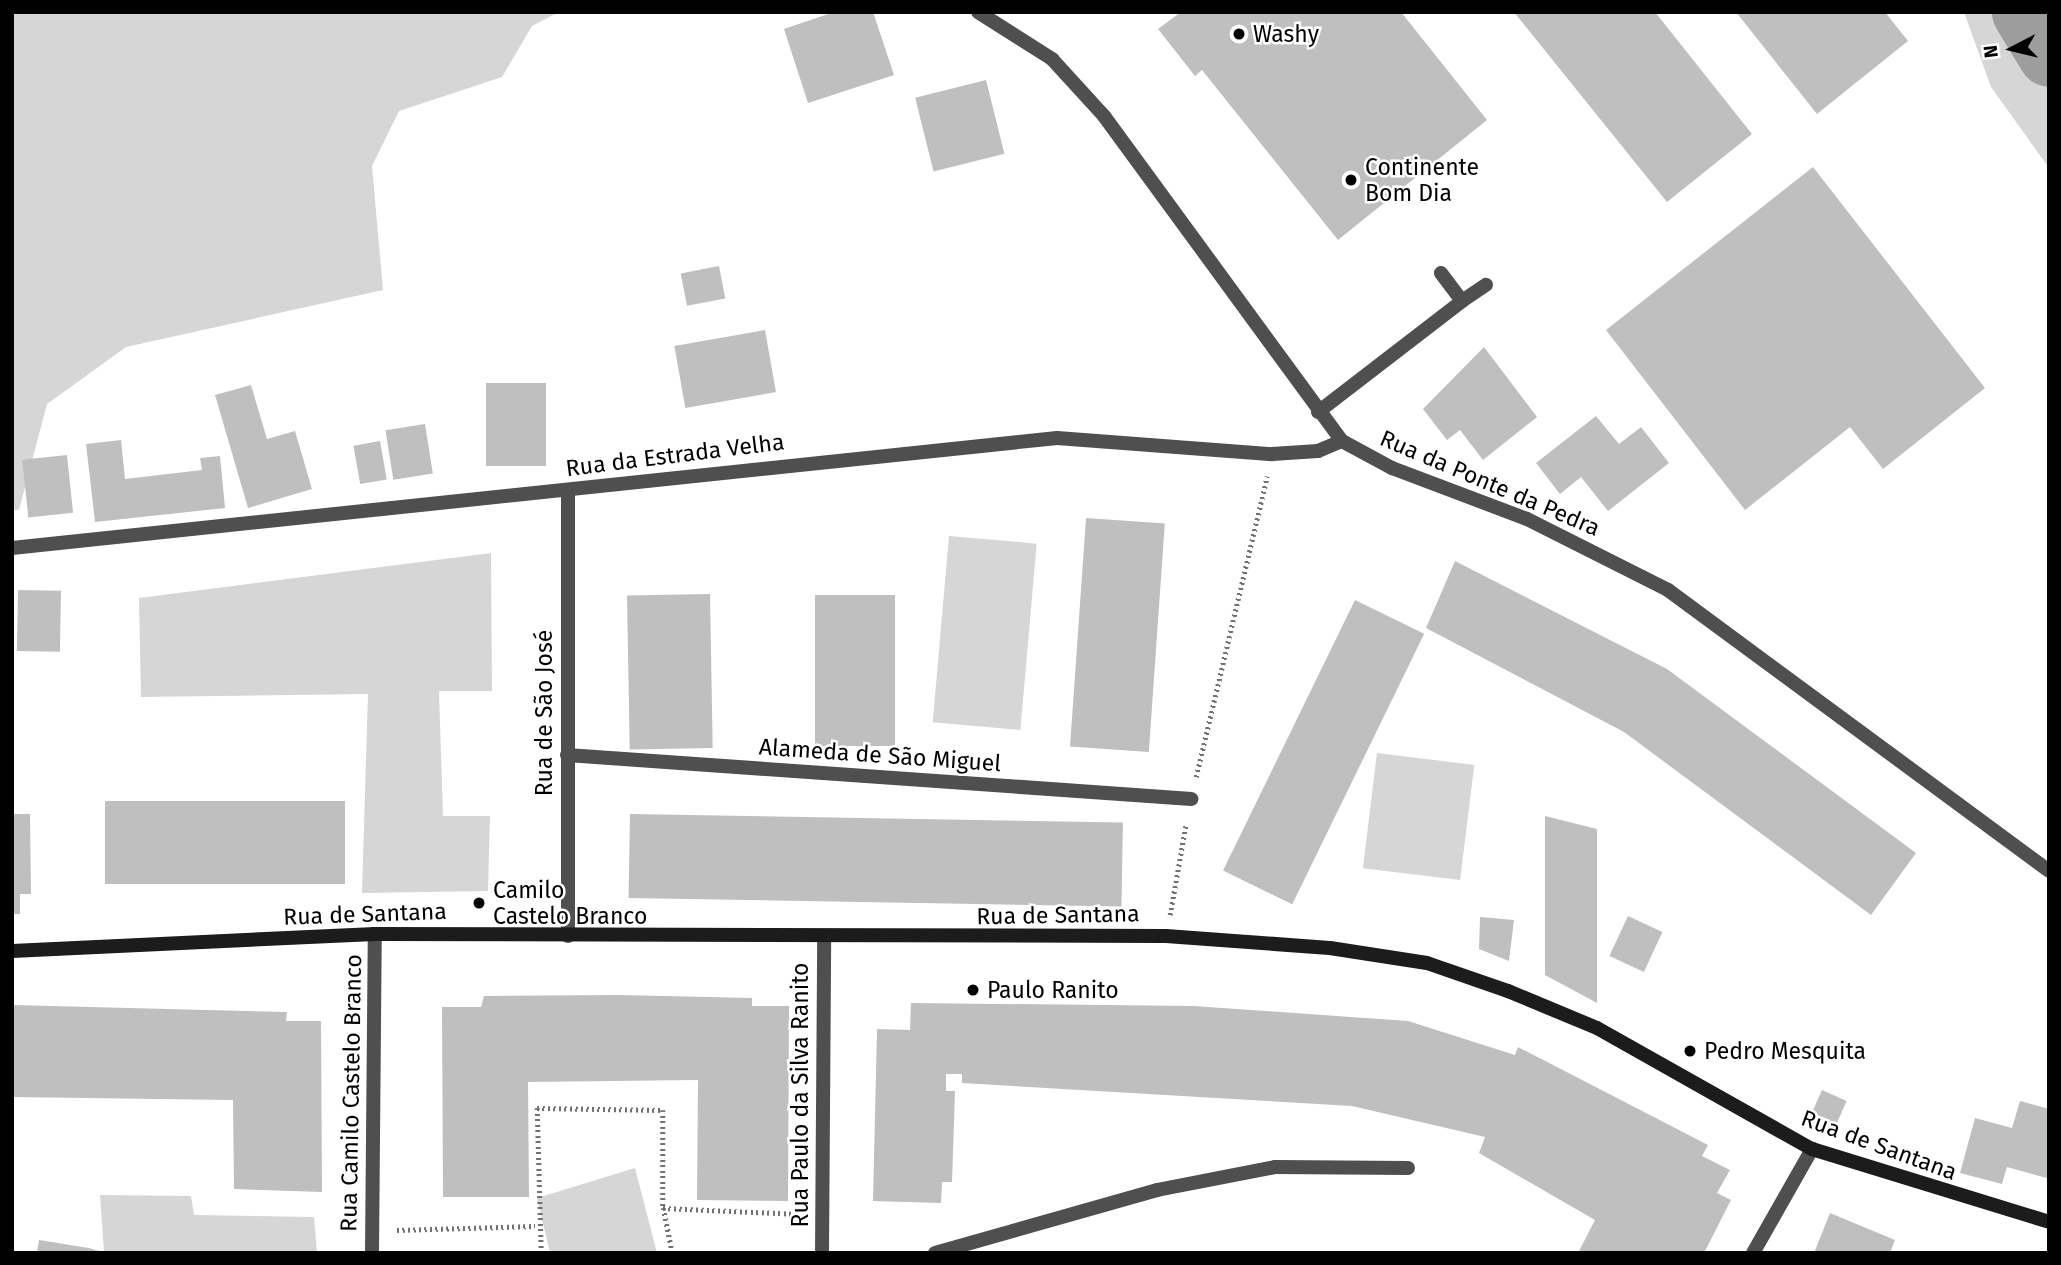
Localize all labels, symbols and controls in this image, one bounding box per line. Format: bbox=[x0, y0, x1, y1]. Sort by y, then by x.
north arrow bbox=[1977, 14, 2047, 84]
place label: Washy bbox=[1253, 20, 1319, 48]
marker: Washy bbox=[1231, 26, 1247, 42]
text: N bbox=[1978, 44, 2003, 59]
place label: Continente Bom Dia bbox=[1365, 153, 1479, 207]
marker: Continente Bom Dia bbox=[1343, 172, 1359, 188]
street label: Rua da Ponte da Pedra bbox=[1376, 424, 1604, 542]
street label: Rua da Estrada Velha bbox=[564, 428, 786, 482]
street label: Rua de São José bbox=[530, 630, 558, 796]
street label: Alameda de São Miguel bbox=[758, 733, 1002, 777]
place label: Camilo Castelo Branco bbox=[493, 876, 647, 930]
marker: Camilo Castelo Branco bbox=[471, 895, 487, 911]
street label: Rua de Santana bbox=[283, 897, 447, 931]
street label: Rua de Santana bbox=[976, 900, 1140, 930]
street label: Rua Camilo Castelo Branco bbox=[335, 954, 367, 1232]
street label: Rua Paulo da Silva Ranito bbox=[786, 962, 814, 1228]
place label: Paulo Ranito bbox=[987, 976, 1119, 1004]
marker: Paulo Ranito bbox=[965, 982, 981, 998]
place label: Pedro Mesquita bbox=[1704, 1037, 1866, 1065]
marker: Pedro Mesquita bbox=[1682, 1043, 1698, 1059]
street label: Rua de Santana bbox=[1797, 1104, 1961, 1186]

